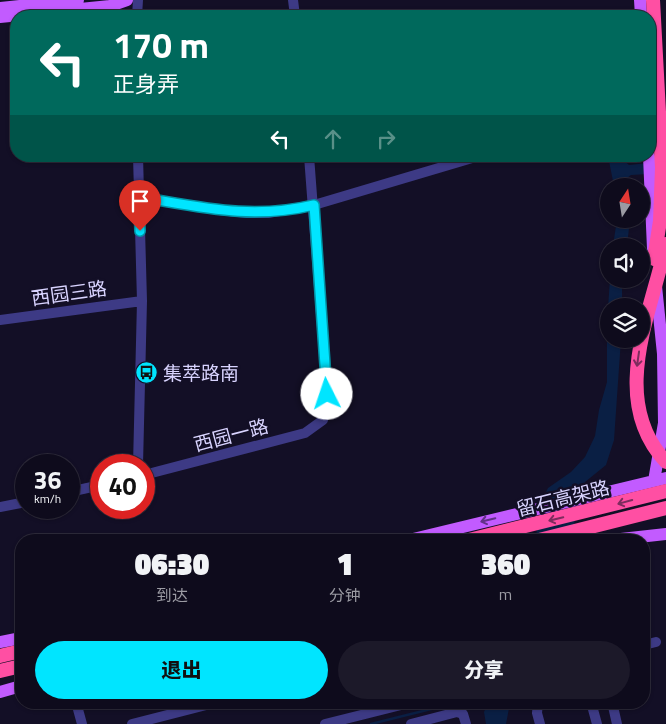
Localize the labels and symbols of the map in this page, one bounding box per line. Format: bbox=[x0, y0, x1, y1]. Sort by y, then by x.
north arrow bbox=[600, 178, 650, 228]
pin bbox=[119, 180, 161, 231]
street label: 西园三路 bbox=[29, 273, 109, 312]
one-way arrow bbox=[633, 351, 643, 367]
place label: 集萃路南 bbox=[163, 358, 239, 387]
bus stop icon: 集萃路南 bbox=[135, 361, 159, 385]
position arrow bbox=[300, 367, 352, 419]
street label: 西园一路 bbox=[190, 411, 271, 458]
speed limit sign: 40 bbox=[90, 454, 155, 519]
street label: 留石高架路 bbox=[513, 472, 612, 523]
one-way arrow bbox=[617, 497, 633, 507]
one-way arrow bbox=[549, 515, 565, 524]
one-way arrow bbox=[480, 516, 496, 525]

